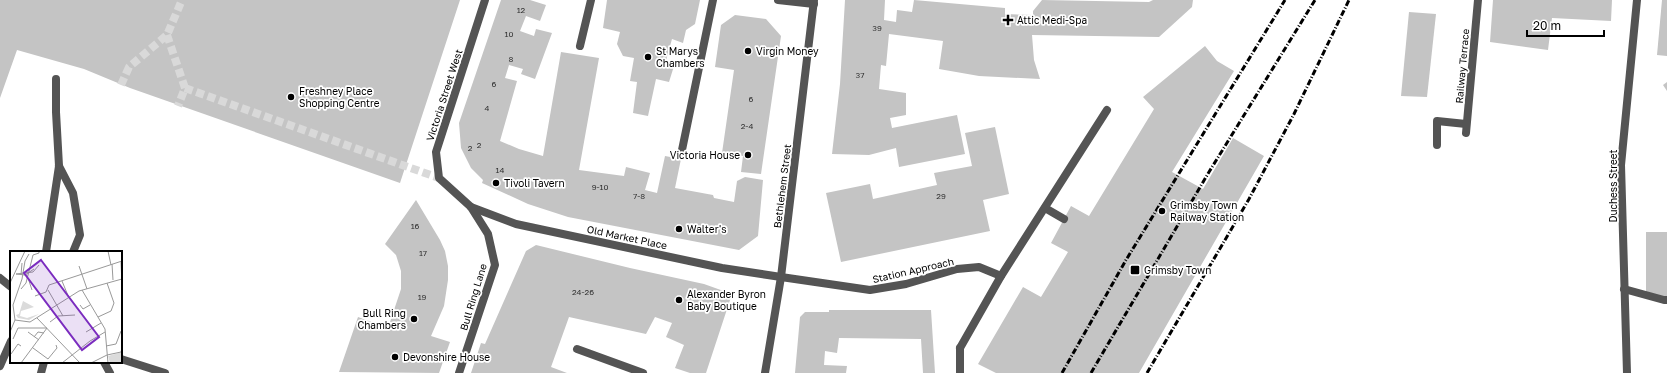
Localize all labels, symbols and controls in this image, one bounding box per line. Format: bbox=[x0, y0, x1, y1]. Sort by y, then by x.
house number: 12 bbox=[517, 5, 526, 15]
scale bar bbox=[1527, 12, 1604, 38]
marker: Attic Medi-Spa bbox=[1002, 14, 1014, 26]
place label: Attic Medi-Spa bbox=[1017, 14, 1087, 26]
text: 20 m bbox=[1533, 18, 1561, 33]
house number: 39 bbox=[872, 23, 882, 33]
street label: Railway Terrace bbox=[1453, 28, 1471, 104]
house number: 10 bbox=[505, 29, 513, 39]
place label: St Marys Chambers bbox=[656, 45, 705, 69]
place label: Virgin Money bbox=[756, 45, 819, 57]
marker: Virgin Money bbox=[743, 46, 753, 56]
street label: Victoria Street West bbox=[423, 48, 465, 142]
marker: St Marys Chambers bbox=[643, 52, 653, 62]
house number: 8 bbox=[509, 54, 514, 64]
house number: 37 bbox=[856, 70, 864, 80]
house number: 6 bbox=[492, 79, 497, 89]
place label: Freshney Place Shopping Centre bbox=[299, 85, 380, 109]
marker: Freshney Place Shopping Centre bbox=[286, 92, 296, 102]
house number: 6 bbox=[749, 94, 754, 104]
house number: 4 bbox=[485, 103, 490, 113]
house number: 2-4 bbox=[741, 121, 753, 131]
house number: 2 bbox=[477, 140, 482, 150]
house number: 2 bbox=[468, 143, 473, 153]
street label: Bethlehem Street bbox=[771, 143, 793, 229]
place label: Victoria House bbox=[670, 149, 740, 161]
street label: Duchess Street bbox=[1607, 149, 1619, 223]
marker: Victoria House bbox=[743, 150, 753, 160]
house number: 14 bbox=[496, 165, 504, 175]
place label: Tivoli Tavern bbox=[504, 177, 565, 189]
marker: Tivoli Tavern bbox=[491, 178, 501, 188]
house number: 9-10 bbox=[592, 182, 608, 192]
house number: 7-8 bbox=[633, 191, 645, 201]
house number: 29 bbox=[936, 191, 946, 201]
place label: Grimsby Town Railway Station bbox=[1170, 199, 1244, 223]
marker: Grimsby Town Railway Station bbox=[1157, 206, 1167, 216]
house number: 16 bbox=[411, 221, 420, 231]
street label: Old Market Place bbox=[586, 223, 668, 251]
place label: Walter's bbox=[687, 223, 726, 235]
marker: Walter's bbox=[674, 224, 684, 234]
house number: 17 bbox=[419, 248, 427, 258]
inset map bbox=[10, 251, 122, 363]
street label: Station Approach bbox=[871, 255, 955, 285]
street label: Bull Ring Lane bbox=[457, 262, 489, 332]
marker: Grimsby Town bbox=[1129, 264, 1141, 276]
place label: Grimsby Town bbox=[1144, 264, 1211, 276]
house number: 24-26 bbox=[572, 287, 594, 297]
place label: Alexander Byron Baby Boutique bbox=[687, 288, 766, 312]
house number: 19 bbox=[418, 292, 427, 302]
marker: Alexander Byron Baby Boutique bbox=[674, 295, 684, 305]
place label: Bull Ring Chambers bbox=[357, 307, 406, 331]
marker: Bull Ring Chambers bbox=[409, 314, 419, 324]
place label: Devonshire House bbox=[403, 351, 490, 363]
marker: Devonshire House bbox=[390, 352, 400, 362]

